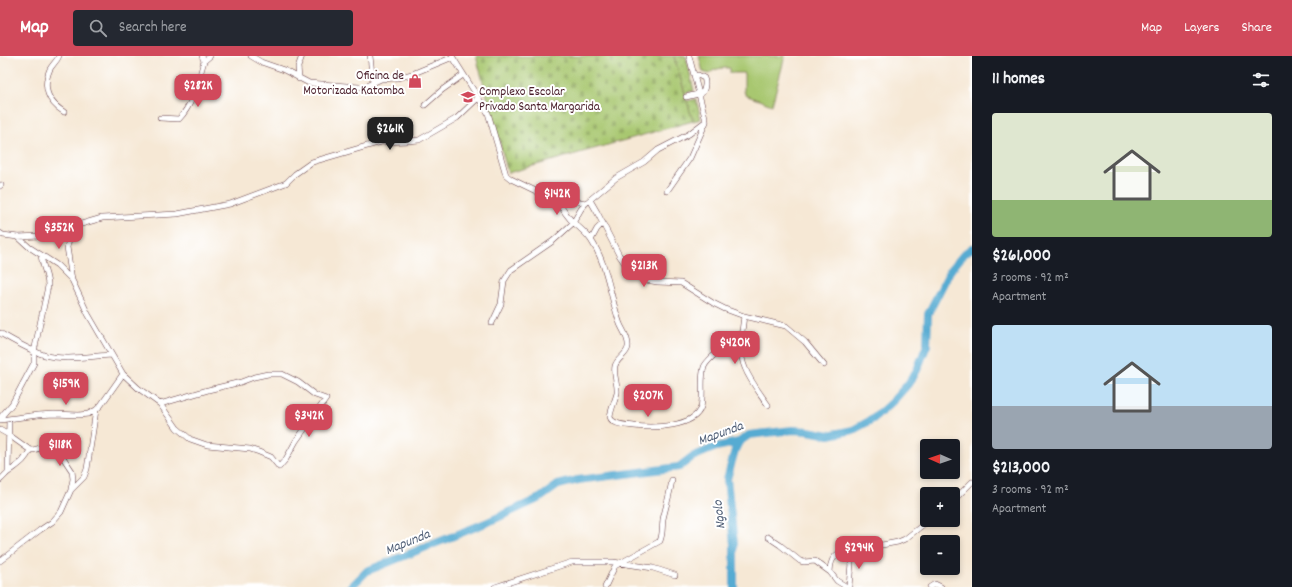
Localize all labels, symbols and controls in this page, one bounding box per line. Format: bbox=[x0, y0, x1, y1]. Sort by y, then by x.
search box bbox=[73, 10, 353, 46]
text: Map bbox=[20, 15, 49, 42]
icon: search bbox=[87, 17, 109, 39]
text: Search here bbox=[119, 17, 187, 39]
text: Map bbox=[1141, 18, 1162, 38]
text: Layers bbox=[1184, 18, 1219, 38]
text: Share bbox=[1241, 18, 1272, 38]
place label: Oficina de Motorizada Katomba bbox=[303, 67, 405, 101]
text: 11 homes bbox=[992, 68, 1045, 92]
icon: filters bbox=[1250, 69, 1272, 91]
shop icon: Oficina de Motorizada Katomba bbox=[407, 73, 423, 89]
pin: $282K bbox=[170, 74, 226, 108]
text: $282K bbox=[183, 77, 213, 96]
place label: Complexo Escolar Privado Santa Margarida bbox=[479, 83, 601, 117]
school or university icon: Complexo Escolar Privado Santa Margarida bbox=[460, 89, 476, 105]
pin: $261K bbox=[362, 117, 418, 151]
text: $261K bbox=[376, 120, 404, 139]
icon: home bbox=[1096, 139, 1168, 211]
pin: $142K bbox=[529, 182, 585, 216]
text: $142K bbox=[544, 185, 570, 204]
pin: $352K bbox=[31, 216, 87, 250]
text: $352K bbox=[44, 219, 74, 238]
text: $261,000 bbox=[992, 245, 1051, 269]
pin: $213K bbox=[616, 254, 672, 288]
text: $213K bbox=[631, 257, 657, 276]
text: 3 rooms · 92 m² bbox=[992, 269, 1069, 288]
text: Apartment bbox=[992, 288, 1046, 307]
pin: $420K bbox=[707, 331, 763, 365]
text: $420K bbox=[720, 334, 750, 353]
icon: home bbox=[1096, 351, 1168, 423]
pin: $159K bbox=[38, 372, 94, 406]
text: $159K bbox=[52, 375, 80, 394]
pin: $207K bbox=[620, 384, 676, 418]
text: $207K bbox=[633, 387, 663, 406]
pin: $342K bbox=[281, 404, 337, 438]
text: $342K bbox=[294, 407, 324, 426]
water label: Mapunda bbox=[695, 416, 747, 451]
pin: $118K bbox=[32, 433, 88, 467]
text: $118K bbox=[48, 436, 72, 455]
north arrow bbox=[920, 439, 960, 479]
map controls bbox=[920, 439, 960, 575]
text: $213,000 bbox=[992, 457, 1050, 481]
text: 3 rooms · 92 m² bbox=[992, 481, 1069, 500]
button: + bbox=[920, 487, 960, 527]
water label: Ngolo bbox=[708, 499, 731, 530]
text: Apartment bbox=[992, 500, 1046, 519]
water label: Mapunda bbox=[382, 524, 435, 561]
button: − bbox=[920, 535, 960, 575]
pin: $294K bbox=[831, 536, 887, 570]
text: $294K bbox=[844, 539, 874, 558]

